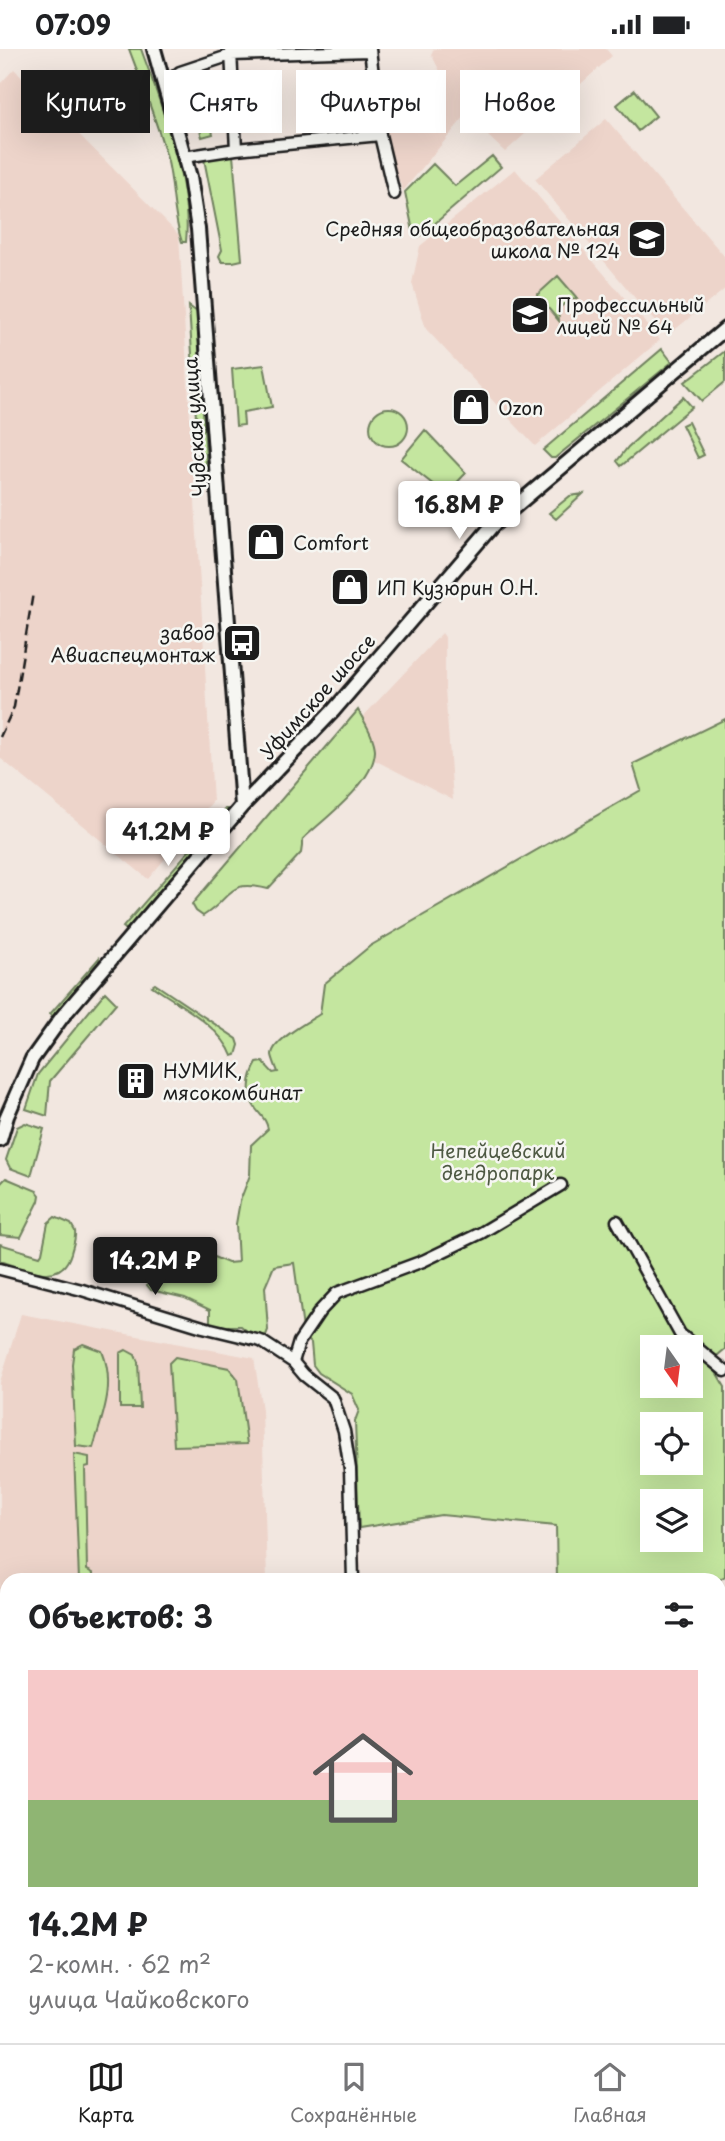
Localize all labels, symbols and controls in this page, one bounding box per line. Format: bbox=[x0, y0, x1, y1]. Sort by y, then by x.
text: 07:09 bbox=[35, 5, 111, 44]
chip: Купить bbox=[21, 70, 150, 133]
chip: Снять bbox=[164, 70, 282, 133]
chip: Фильтры bbox=[296, 70, 446, 133]
chip: Новое bbox=[460, 70, 580, 133]
place label: Средняя общеобразовательная школа № 124 bbox=[325, 214, 620, 264]
school or university icon: Средняя общеобразовательная школа № 124 bbox=[626, 218, 668, 260]
place label: Профессильный лицей № 64 bbox=[556, 290, 705, 340]
school or university icon: Профессильный лицей № 64 bbox=[509, 294, 551, 336]
street label: Чудская улица bbox=[175, 356, 213, 498]
shop icon: Ozon bbox=[450, 386, 492, 428]
place label: Ozon bbox=[498, 393, 543, 421]
pin: 16.8M ₽ bbox=[394, 482, 524, 541]
text: 16.8M ₽ bbox=[414, 486, 504, 521]
shop icon: Comfort bbox=[245, 521, 287, 563]
place label: Comfort bbox=[293, 528, 369, 556]
shop icon: ИП Кузюрин О.Н. bbox=[329, 566, 371, 608]
place label: ИП Кузюрин О.Н. bbox=[377, 573, 539, 601]
place label: завод Авиаспецмонтаж bbox=[51, 618, 215, 668]
bus stop icon: завод Авиаспецмонтаж bbox=[221, 622, 263, 664]
street label: Уфимское шоссе bbox=[253, 627, 381, 765]
pin: 41.2M ₽ bbox=[103, 809, 233, 868]
text: 41.2M ₽ bbox=[122, 813, 214, 848]
place label: НУМИК, мясокомбинат bbox=[163, 1056, 302, 1106]
building icon: НУМИК, мясокомбинат bbox=[115, 1060, 157, 1102]
park label: Непейцевский дендропарк bbox=[431, 1136, 565, 1186]
pin: 14.2M ₽ bbox=[90, 1237, 220, 1297]
text: 14.2M ₽ bbox=[109, 1242, 201, 1277]
north arrow bbox=[640, 1335, 704, 1398]
map controls bbox=[640, 1335, 703, 1552]
button: locate bbox=[640, 1412, 703, 1475]
button: layers bbox=[640, 1489, 703, 1552]
text: Объектов: 3 bbox=[28, 1593, 213, 1638]
icon: filters bbox=[660, 1596, 698, 1634]
icon: home bbox=[300, 1715, 426, 1841]
text: 14.2M ₽ bbox=[28, 1901, 148, 1946]
text: 2-комн. · 62 m² bbox=[28, 1946, 211, 1981]
text: улица Чайковского bbox=[28, 1981, 249, 2016]
tab: Карта bbox=[78, 2058, 134, 2128]
tab: Сохранённые bbox=[290, 2058, 417, 2128]
tab: Главная bbox=[573, 2058, 647, 2128]

